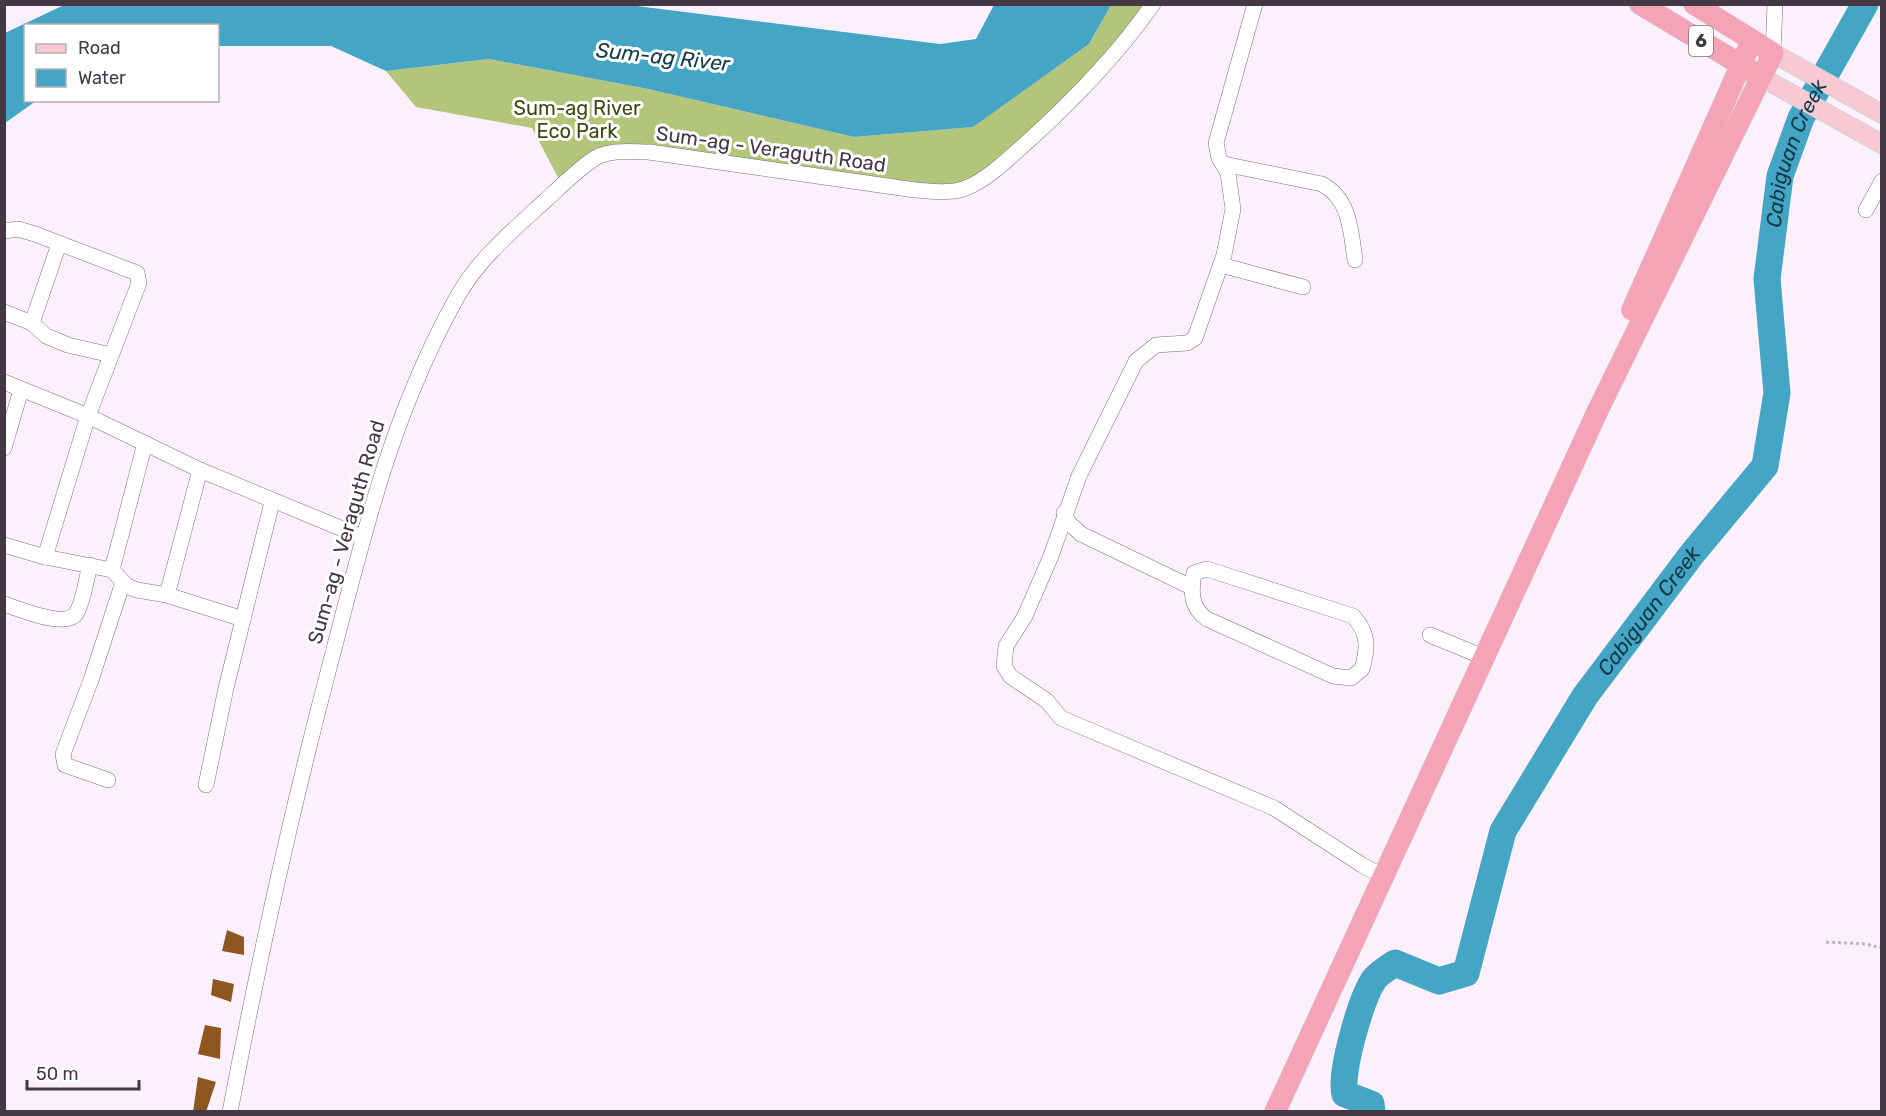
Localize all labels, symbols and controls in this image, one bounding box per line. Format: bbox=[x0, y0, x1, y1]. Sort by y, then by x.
legend bbox=[24, 24, 219, 102]
road number: 6 bbox=[1689, 26, 1713, 56]
text: Road bbox=[78, 37, 121, 59]
water label: Sum-ag River bbox=[595, 37, 732, 76]
text: Water bbox=[78, 67, 126, 89]
water label: Cabiguan Creek bbox=[1761, 74, 1833, 229]
park label: Sum-ag River Eco Park bbox=[513, 96, 641, 143]
street label: Sum-ag - Veraguth Road bbox=[655, 121, 887, 177]
street label: Sum-ag - Veraguth Road bbox=[303, 417, 389, 647]
water label: Cabiguan Creek bbox=[1592, 540, 1706, 680]
scale bar bbox=[27, 1053, 140, 1091]
text: 50 m bbox=[36, 1063, 79, 1085]

